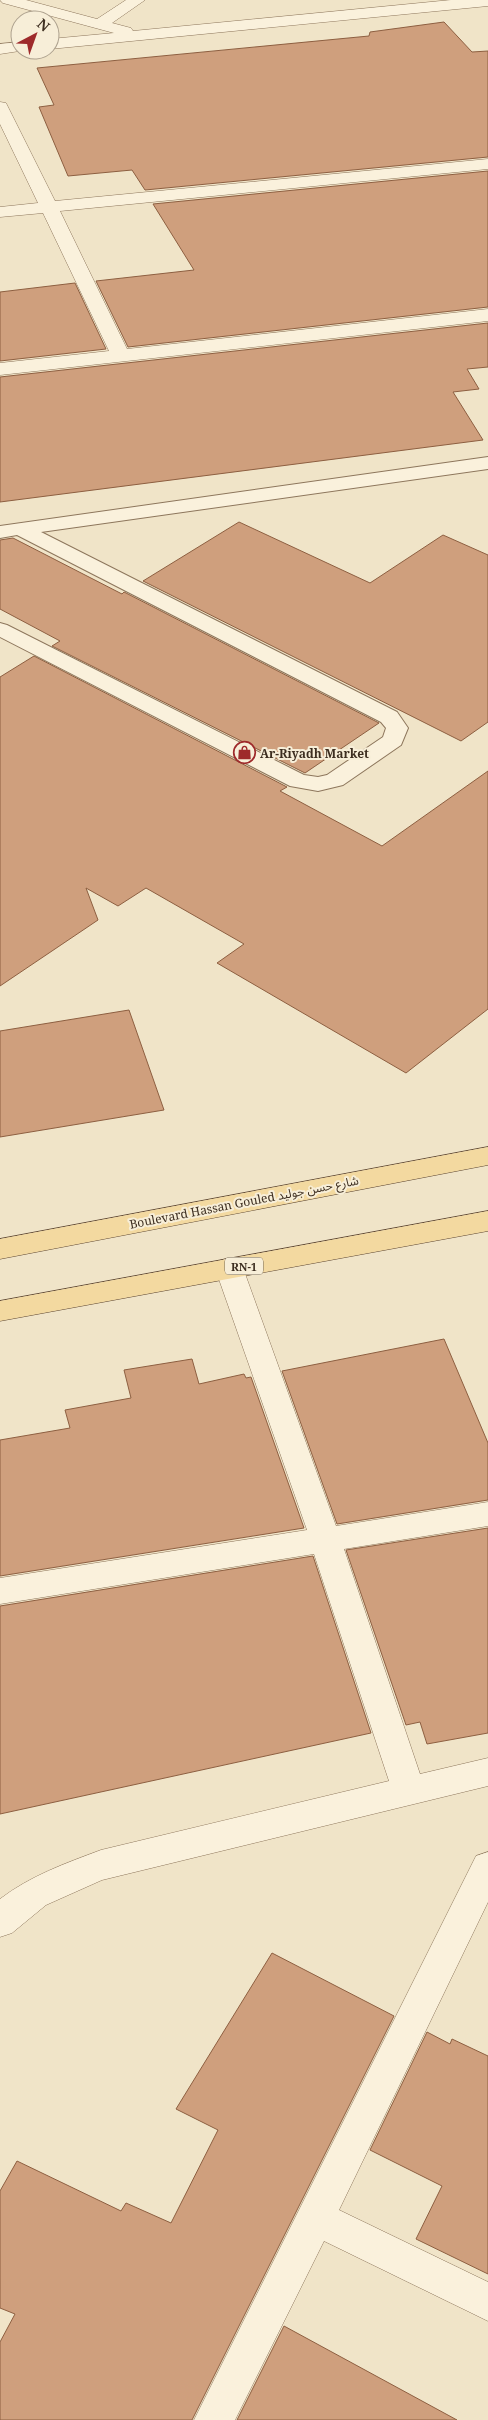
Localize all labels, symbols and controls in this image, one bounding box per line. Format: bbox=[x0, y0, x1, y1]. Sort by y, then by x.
north arrow bbox=[10, 10, 60, 60]
text: N bbox=[33, 14, 54, 36]
shop icon: Ar-Riyadh Market bbox=[232, 741, 256, 765]
place label: Ar-Riyadh Market bbox=[260, 745, 369, 762]
street label: Boulevard Hassan Gouled شارع حسن جوليد bbox=[128, 1171, 360, 1234]
road number: RN-1 bbox=[225, 1258, 263, 1274]

